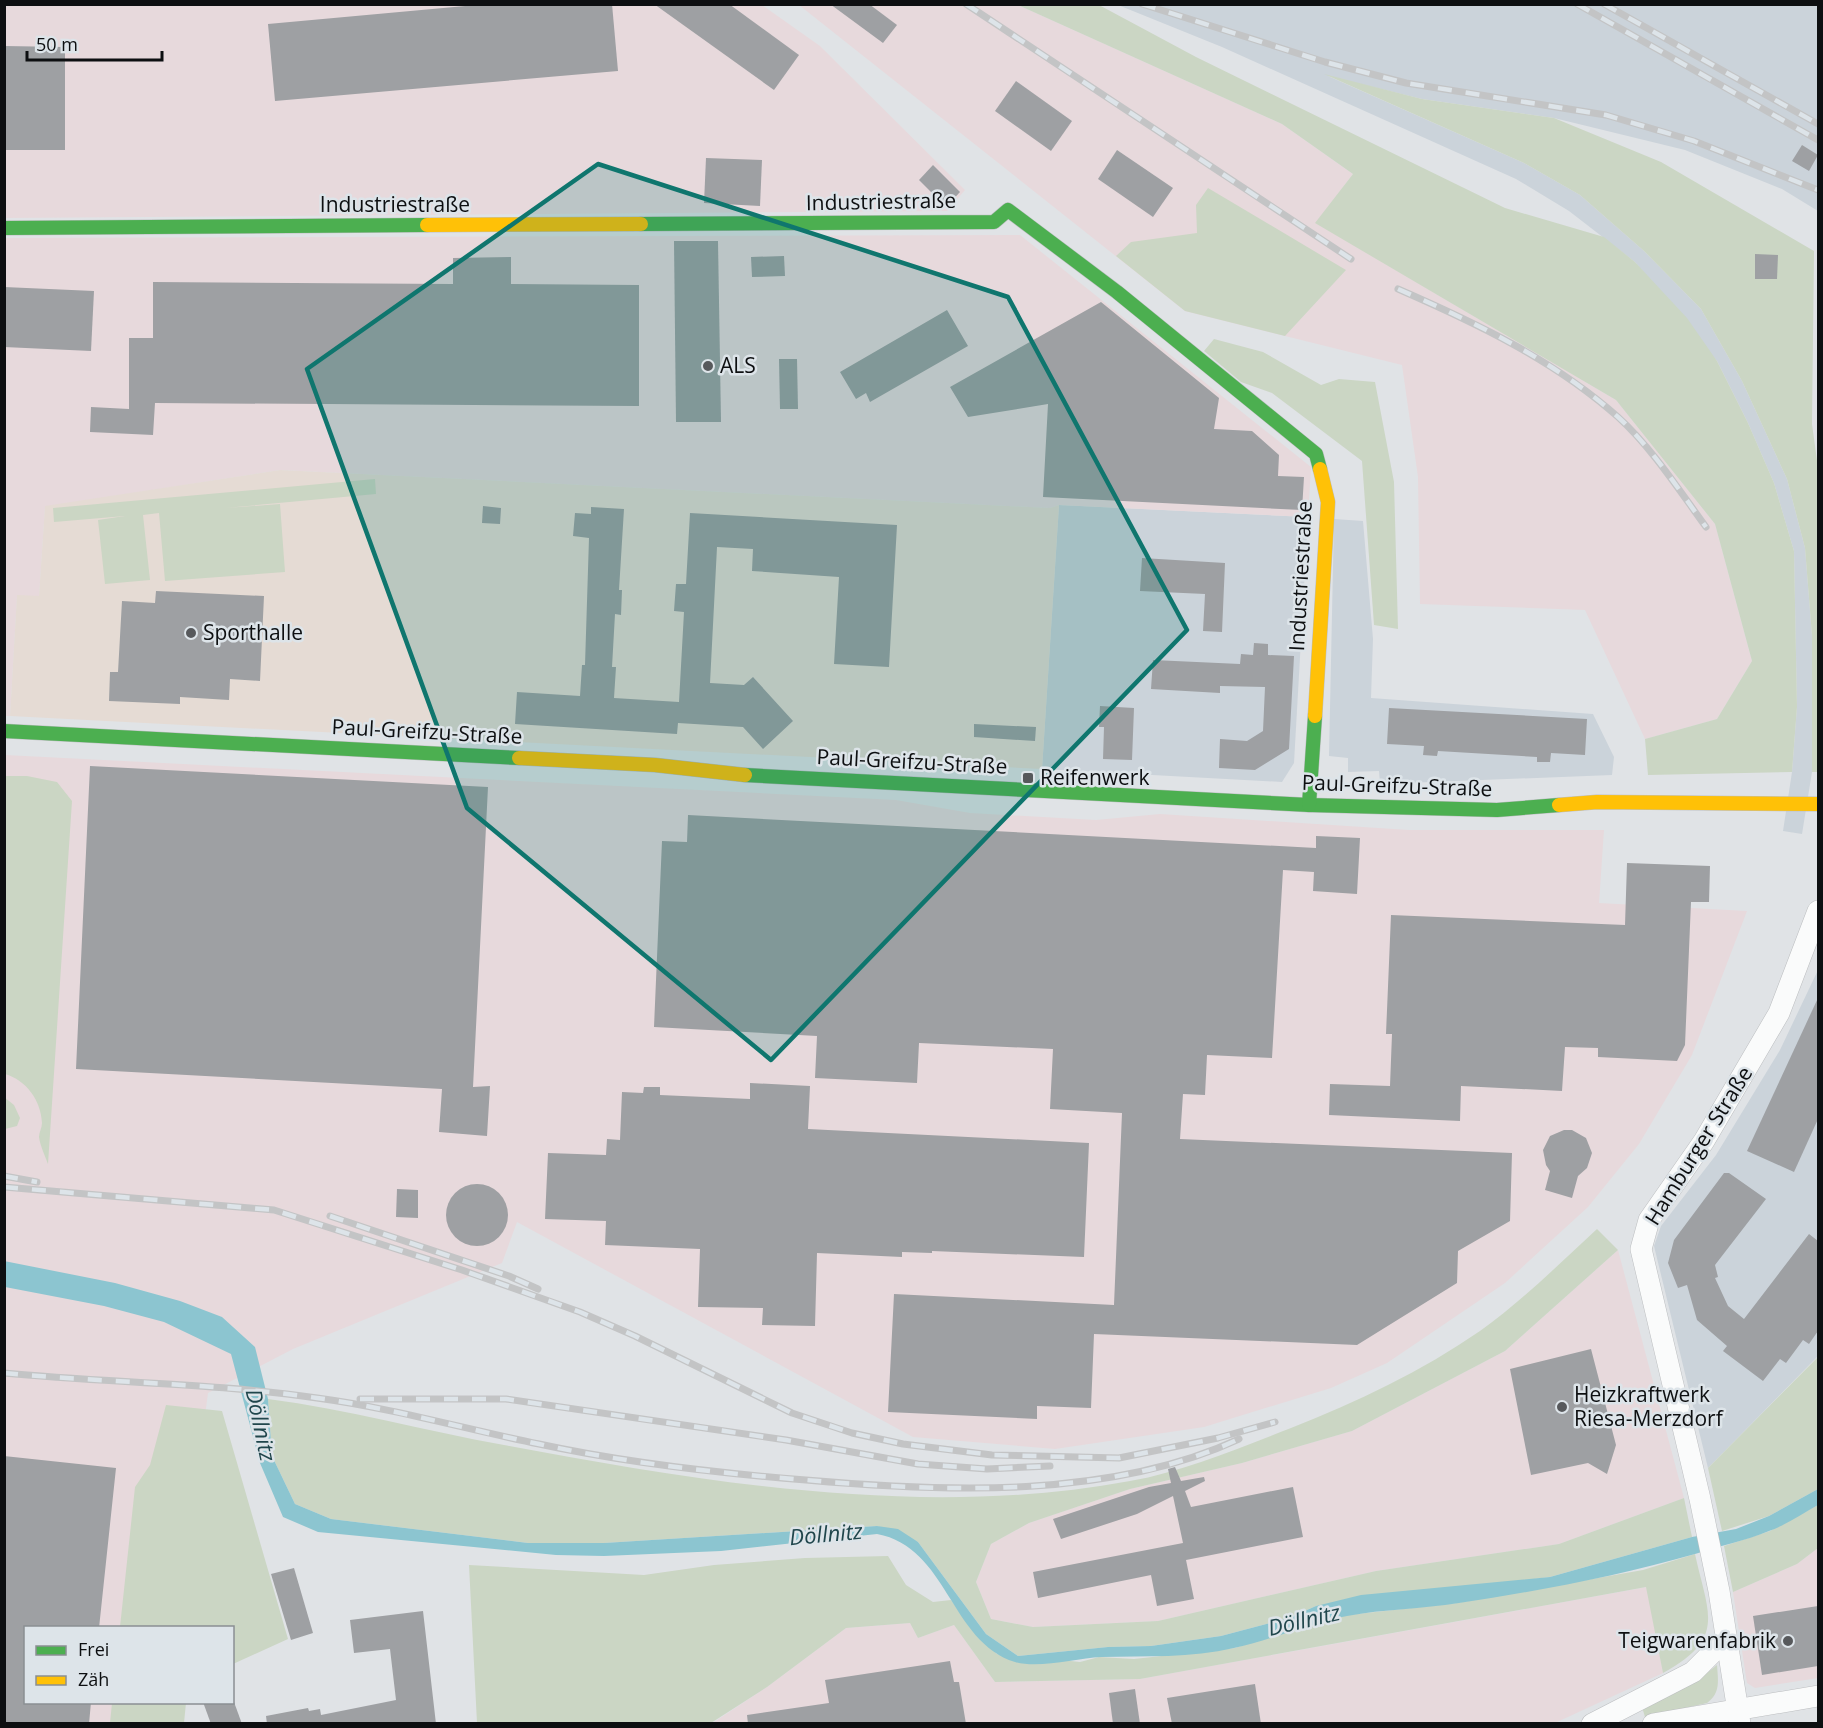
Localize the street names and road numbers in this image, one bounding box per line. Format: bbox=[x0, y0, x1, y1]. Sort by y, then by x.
street label: Industriestraße bbox=[806, 186, 956, 216]
street label: Industriestraße bbox=[320, 190, 470, 218]
street label: Industriestraße bbox=[1282, 500, 1318, 652]
street label: Paul-Greifzu-Straße bbox=[331, 712, 523, 750]
street label: Paul-Greifzu-Straße bbox=[816, 742, 1008, 780]
street label: Paul-Greifzu-Straße bbox=[1301, 768, 1493, 802]
street label: Hamburger Straße bbox=[1638, 1061, 1758, 1230]

